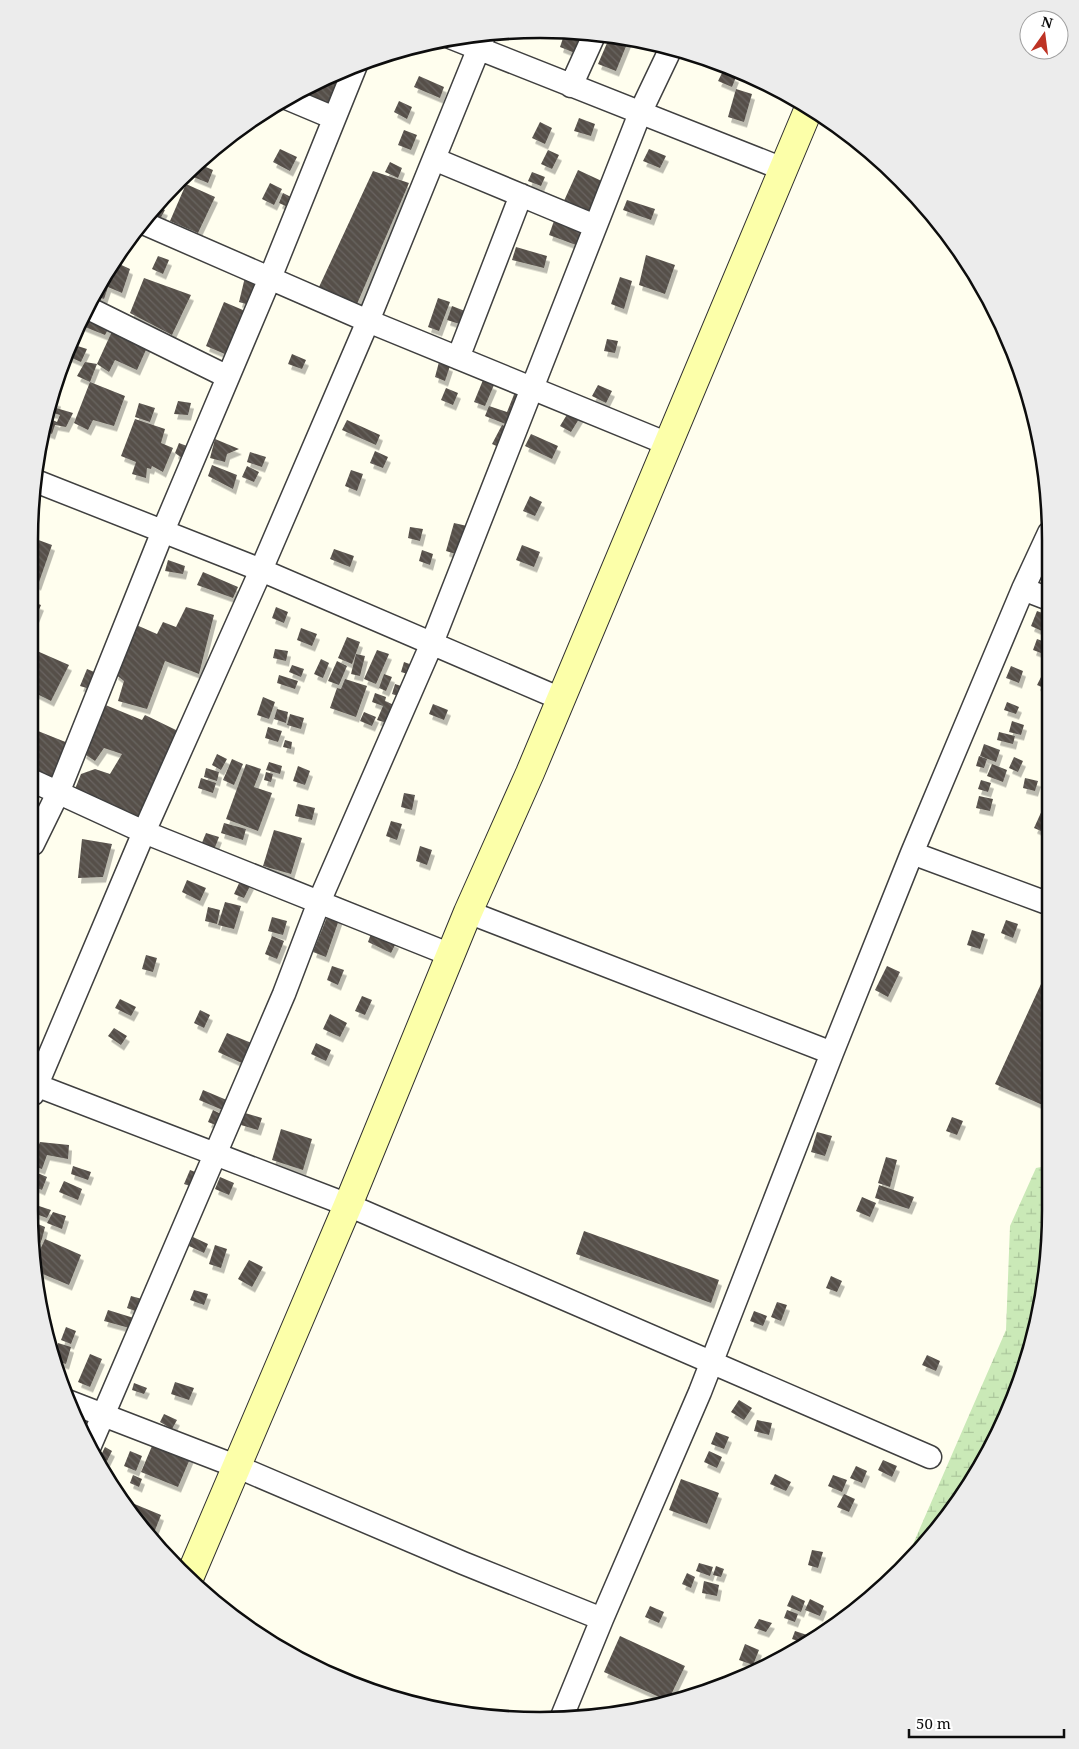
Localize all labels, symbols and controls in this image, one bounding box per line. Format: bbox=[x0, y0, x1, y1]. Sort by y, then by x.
north arrow bbox=[1019, 10, 1069, 60]
text: N bbox=[1040, 11, 1055, 32]
scale bar bbox=[909, 1706, 1064, 1738]
text: 50 m bbox=[916, 1713, 951, 1733]

